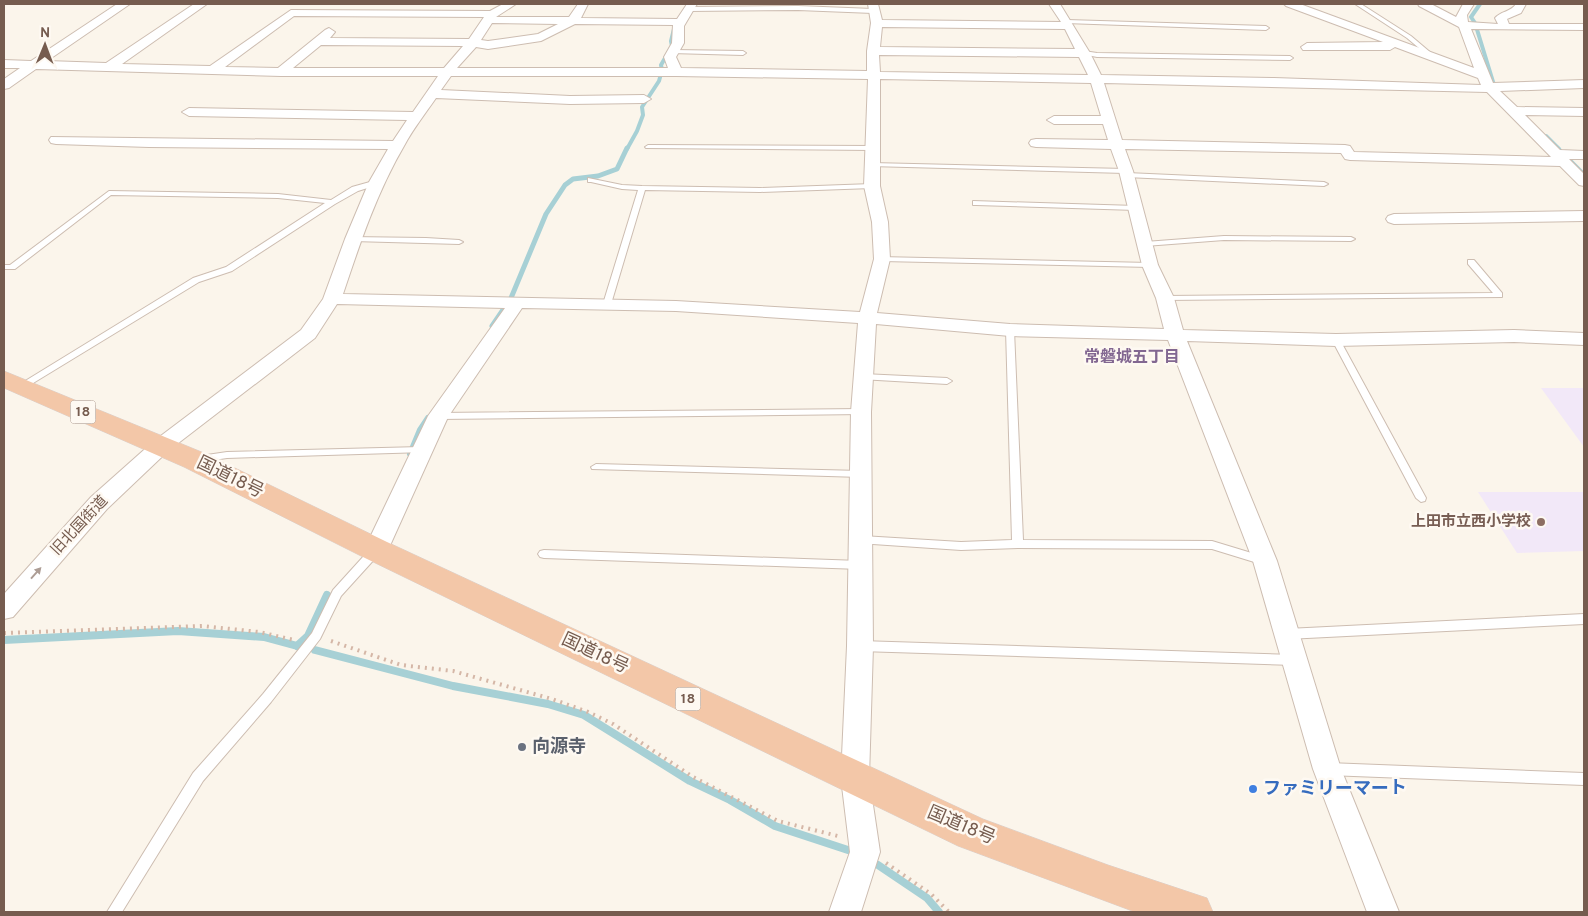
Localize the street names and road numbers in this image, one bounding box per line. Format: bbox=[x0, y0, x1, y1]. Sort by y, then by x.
road number: 18 bbox=[70, 401, 96, 424]
street label: 国道18号 bbox=[193, 452, 267, 504]
street label: 旧北国街道 bbox=[47, 491, 113, 560]
street label: 国道18号 bbox=[558, 628, 632, 680]
road number: 18 bbox=[676, 688, 700, 711]
street label: 国道18号 bbox=[923, 801, 999, 851]

